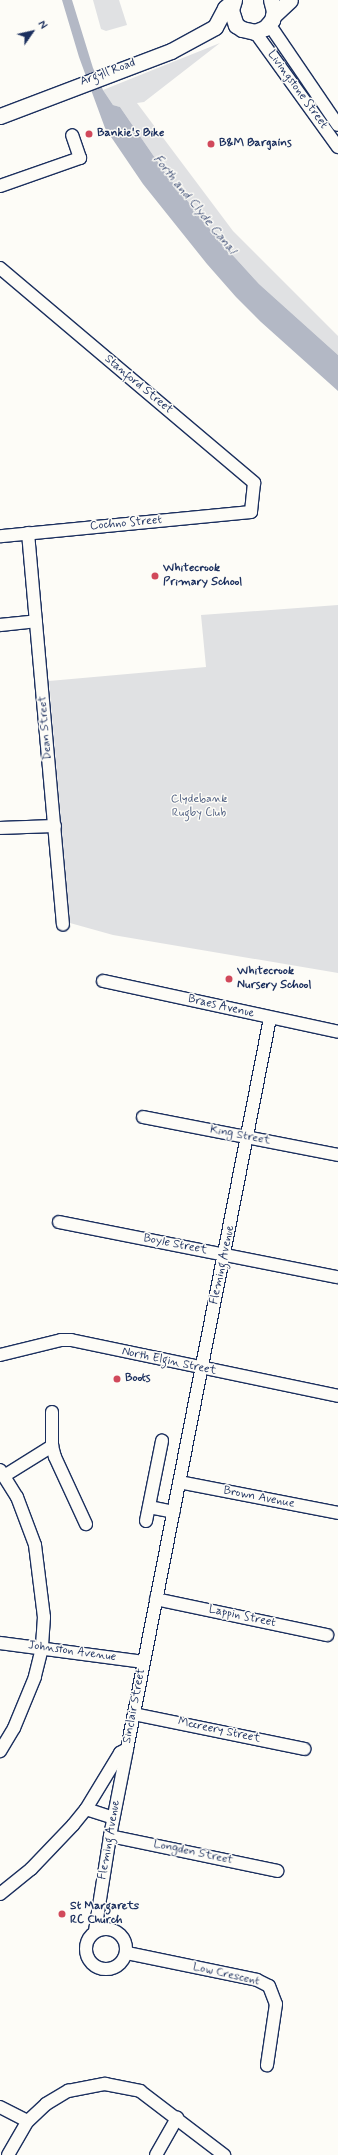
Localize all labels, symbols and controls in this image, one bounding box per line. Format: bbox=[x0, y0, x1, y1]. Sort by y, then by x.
north arrow bbox=[12, 12, 52, 52]
text: N bbox=[34, 18, 50, 32]
street label: Livingstone Street bbox=[263, 47, 331, 133]
street label: Argyll Road bbox=[79, 56, 137, 90]
place label: Bankie's Bike bbox=[97, 127, 166, 141]
marker: Bankie's Bike bbox=[84, 129, 94, 139]
place label: B&M Bargains bbox=[219, 137, 292, 151]
marker: B&M Bargains bbox=[206, 139, 216, 149]
water label: Forth and Clyde Canal bbox=[150, 153, 238, 257]
street label: Stanford Street bbox=[101, 353, 175, 417]
street label: Cochno Street bbox=[88, 514, 164, 534]
place label: Whitecrook Primary School bbox=[163, 562, 242, 590]
marker: Whitecrook Primary School bbox=[150, 571, 160, 581]
street label: Dean Street bbox=[36, 696, 56, 760]
park label: Clydebank Rugby Club bbox=[171, 793, 227, 821]
place label: Whitecrook Nursery School bbox=[237, 965, 311, 993]
marker: Whitecrook Nursery School bbox=[224, 974, 234, 984]
street label: Braes Avenue bbox=[185, 992, 257, 1022]
street label: King Street bbox=[209, 1123, 271, 1149]
street label: Fleming Avenue bbox=[207, 1223, 239, 1307]
street label: Boyle Street bbox=[142, 1232, 208, 1258]
street label: North Elgin Street bbox=[120, 1345, 218, 1379]
place label: Boots bbox=[125, 1372, 150, 1386]
marker: Boots bbox=[112, 1374, 122, 1384]
street label: Brown Avenue bbox=[222, 1484, 296, 1512]
street label: Lappin Street bbox=[206, 1603, 278, 1631]
street label: Johnston Avenue bbox=[28, 1639, 116, 1665]
street label: Sinclair Street bbox=[121, 1668, 149, 1744]
street label: Mccreery Street bbox=[177, 1715, 261, 1747]
street label: Fleming Avenue bbox=[96, 1798, 124, 1882]
street label: Longden Street bbox=[152, 1838, 234, 1868]
place label: St Margarets RC Church bbox=[70, 1900, 137, 1928]
marker: St Margarets RC Church bbox=[57, 1909, 67, 1919]
street label: Low Crescent bbox=[190, 1960, 262, 1990]

